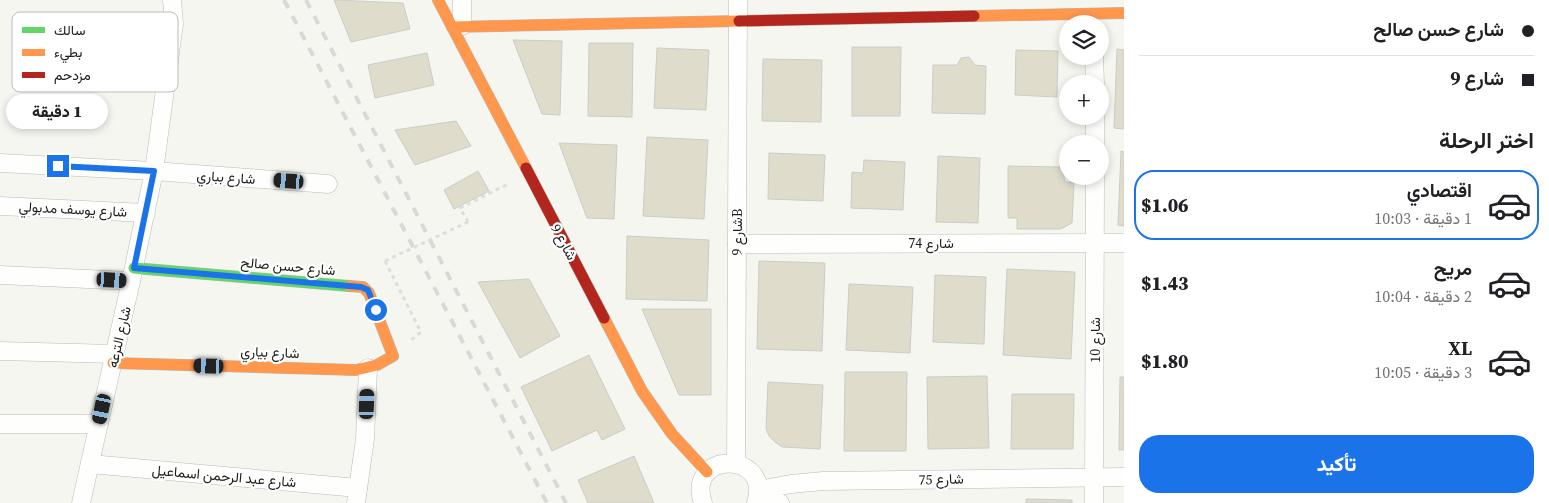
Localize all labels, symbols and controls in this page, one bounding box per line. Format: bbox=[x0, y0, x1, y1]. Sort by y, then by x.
legend bbox=[12, 12, 178, 92]
map controls bbox=[1059, 15, 1109, 185]
button: layers bbox=[1059, 15, 1109, 65]
text: شارع حسن صالح bbox=[1373, 16, 1504, 42]
text: سالك bbox=[54, 20, 85, 40]
text: بطيء bbox=[54, 42, 82, 64]
text: مزدحم bbox=[54, 65, 91, 85]
text: شارع 9 bbox=[1450, 65, 1504, 91]
button: + bbox=[1059, 75, 1109, 125]
callout: 1 دقيقة bbox=[7, 94, 109, 128]
text: 1 دقيقة bbox=[32, 100, 82, 122]
text: اختر الرحلة bbox=[1439, 125, 1534, 155]
button: − bbox=[1059, 135, 1109, 185]
route end bbox=[47, 155, 69, 177]
street label: شارع بباري bbox=[196, 165, 256, 191]
car bbox=[273, 172, 304, 190]
text: اقتصادي bbox=[1407, 177, 1472, 203]
icon: car bbox=[1487, 183, 1532, 228]
text: $1.06 bbox=[1141, 192, 1189, 218]
street label: شارع يوسف مدبولي bbox=[18, 196, 128, 224]
text: 1 دقيقة · 10:03 bbox=[1374, 207, 1472, 229]
street label: شارع 9B bbox=[727, 208, 748, 256]
street label: شارع 9 bbox=[545, 220, 582, 264]
street label: شارع 74 bbox=[908, 233, 954, 254]
street label: شارع حسن صالح bbox=[240, 252, 336, 281]
text: مريح bbox=[1434, 255, 1472, 281]
icon: car bbox=[1487, 261, 1532, 306]
text: $1.43 bbox=[1141, 270, 1189, 296]
car bbox=[96, 272, 127, 288]
text: 2 دقيقة · 10:04 bbox=[1374, 285, 1472, 307]
route start bbox=[365, 299, 387, 321]
street label: شارع الترعه bbox=[102, 304, 137, 370]
street label: شارع 10 bbox=[1085, 317, 1106, 363]
text: XL bbox=[1449, 335, 1472, 361]
icon: car bbox=[1487, 339, 1532, 384]
street label: شارع بياري bbox=[240, 341, 300, 365]
text: $1.80 bbox=[1141, 348, 1189, 374]
car bbox=[193, 358, 224, 374]
text: 3 دقيقة · 10:05 bbox=[1374, 361, 1472, 383]
car bbox=[358, 389, 375, 419]
car bbox=[91, 393, 112, 425]
button: تأكيد bbox=[1139, 435, 1534, 493]
street label: شارع عبد الرحمن اسماعيل bbox=[151, 460, 297, 493]
street label: شارع 75 bbox=[918, 469, 964, 490]

